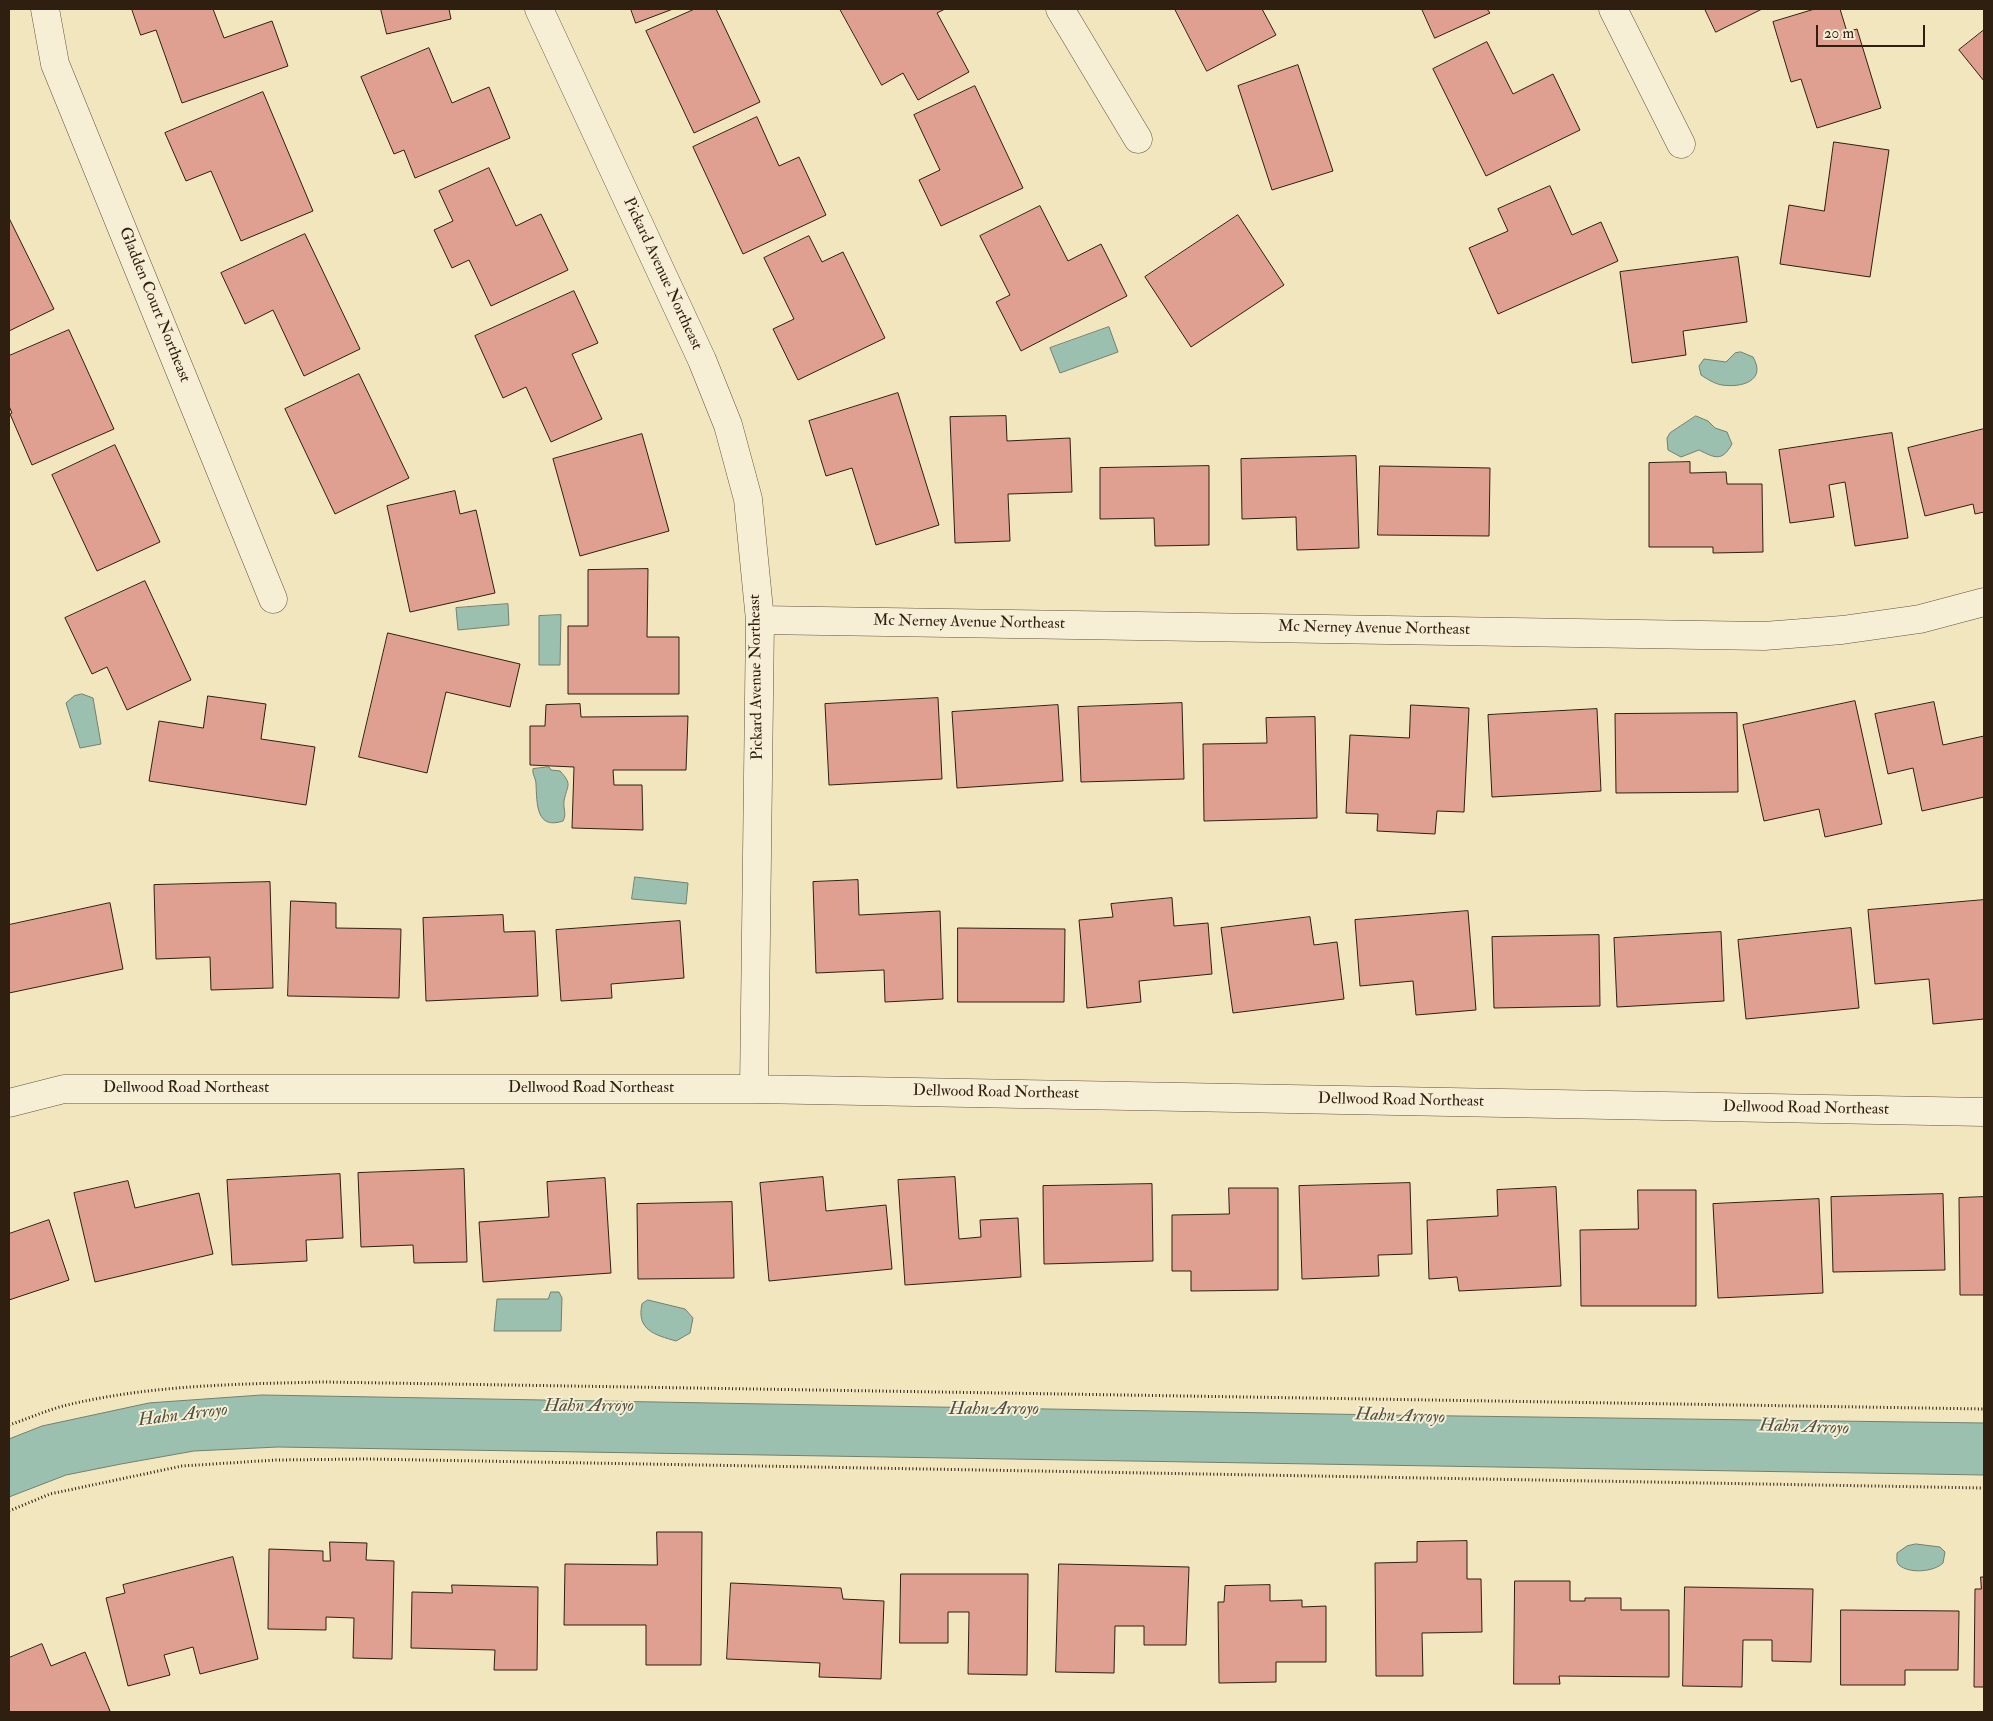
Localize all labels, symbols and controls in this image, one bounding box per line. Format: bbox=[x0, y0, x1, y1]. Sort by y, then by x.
scale bar bbox=[1818, 15, 1927, 47]
text: 20 m bbox=[1824, 24, 1854, 43]
street label: Pickard Avenue Northeast bbox=[618, 195, 706, 353]
street label: Gladden Court Northeast bbox=[114, 225, 194, 385]
street label: Pickard Avenue Northeast bbox=[746, 594, 768, 760]
street label: Mc Nerney Avenue Northeast bbox=[873, 612, 1065, 634]
street label: Mc Nerney Avenue Northeast bbox=[1278, 618, 1470, 640]
street label: Dellwood Road Northeast bbox=[103, 1079, 269, 1099]
street label: Dellwood Road Northeast bbox=[508, 1079, 674, 1099]
street label: Dellwood Road Northeast bbox=[913, 1082, 1079, 1104]
street label: Dellwood Road Northeast bbox=[1318, 1090, 1484, 1112]
street label: Dellwood Road Northeast bbox=[1723, 1098, 1889, 1120]
water label: Hahn Arroyo bbox=[544, 1396, 634, 1418]
water label: Hahn Arroyo bbox=[949, 1399, 1039, 1421]
water label: Hahn Arroyo bbox=[137, 1400, 229, 1432]
water label: Hahn Arroyo bbox=[1355, 1405, 1445, 1429]
water label: Hahn Arroyo bbox=[1759, 1416, 1849, 1440]

